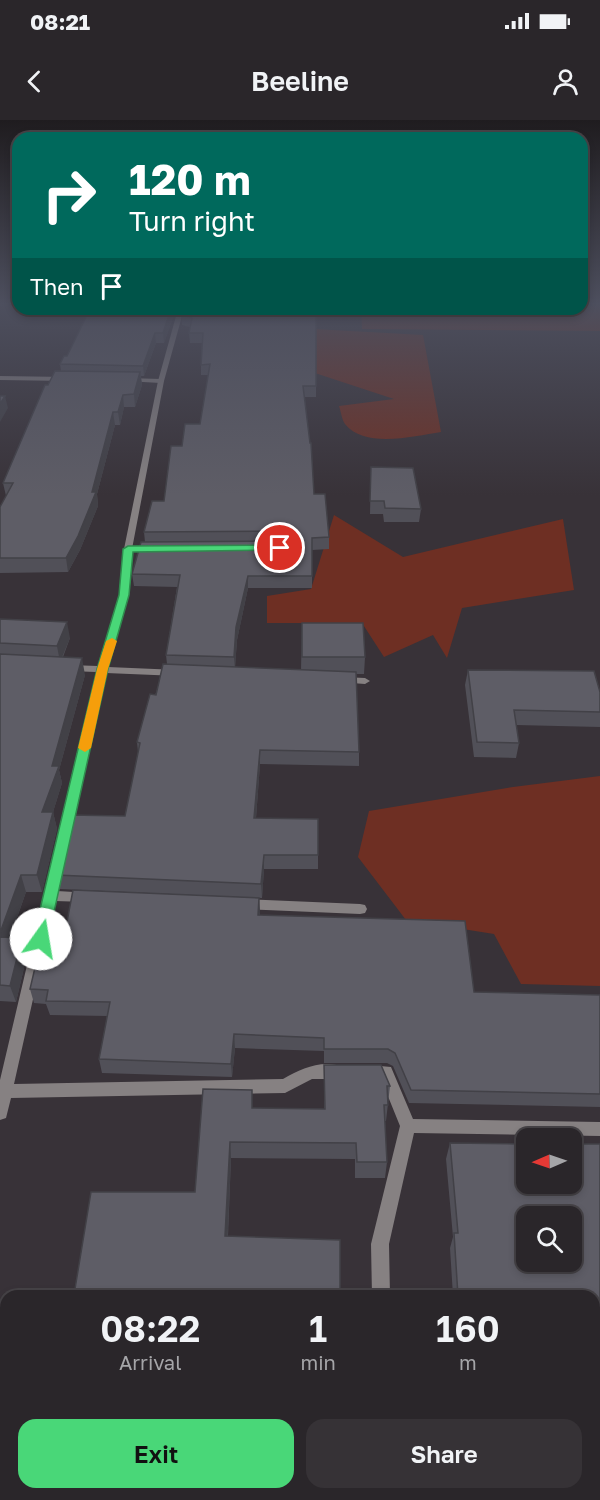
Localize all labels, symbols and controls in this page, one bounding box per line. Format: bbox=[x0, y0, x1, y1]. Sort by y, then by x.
text: 08:21 bbox=[30, 8, 90, 35]
icon: back bbox=[18, 65, 51, 98]
text: Beeline bbox=[251, 65, 349, 97]
icon: person bbox=[549, 65, 582, 98]
text: 120 m bbox=[129, 154, 251, 204]
icon: right bbox=[30, 156, 108, 234]
text: Turn right bbox=[129, 205, 255, 237]
icon: arrive bbox=[95, 270, 128, 303]
text: Then bbox=[30, 273, 83, 300]
pin bbox=[254, 522, 305, 573]
icon: arrive bbox=[263, 531, 296, 564]
position arrow bbox=[9, 907, 73, 971]
north arrow bbox=[516, 1128, 582, 1194]
map controls bbox=[516, 1128, 582, 1272]
button: search bbox=[516, 1206, 582, 1272]
text: 08:22 bbox=[100, 1307, 200, 1350]
text: 1 bbox=[309, 1307, 327, 1350]
text: 160 bbox=[436, 1307, 500, 1350]
text: Arrival bbox=[119, 1350, 182, 1374]
text: min bbox=[300, 1350, 336, 1374]
text: m bbox=[459, 1350, 477, 1374]
button: Exit bbox=[18, 1419, 294, 1488]
button: Share bbox=[306, 1419, 582, 1488]

